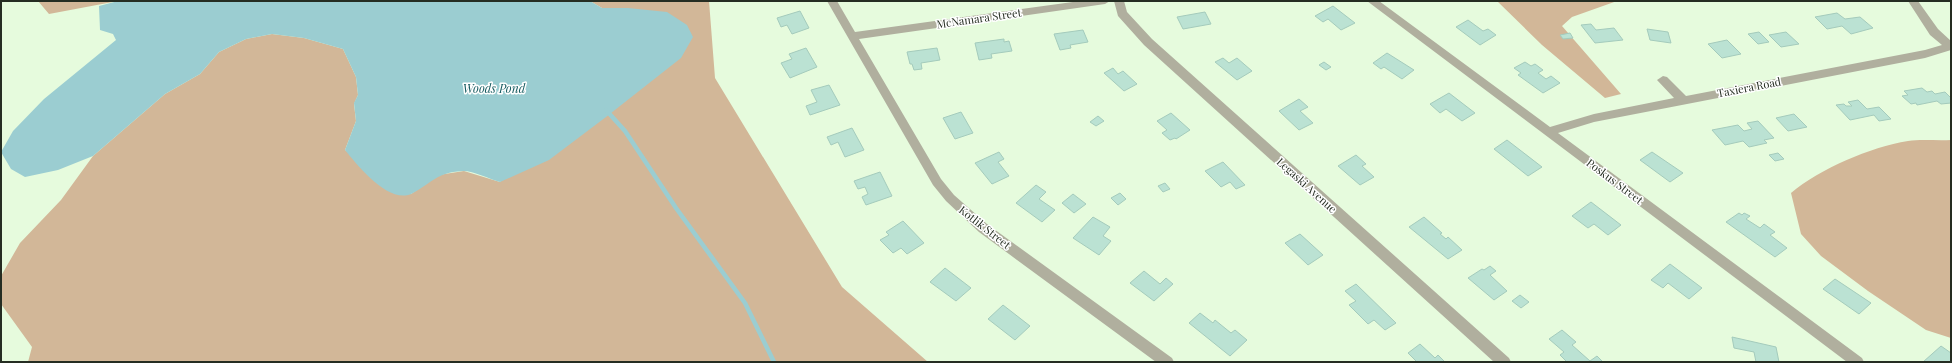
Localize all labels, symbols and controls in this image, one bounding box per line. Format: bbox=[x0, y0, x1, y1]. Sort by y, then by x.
street label: McNamara Street bbox=[936, 5, 1022, 31]
street label: Taxiera Road bbox=[1716, 73, 1783, 101]
water label: Woods Pond bbox=[463, 80, 526, 96]
street label: Legaski Avenue bbox=[1274, 154, 1341, 216]
street label: Poskus Street bbox=[1584, 155, 1646, 207]
street label: Kotlik Street bbox=[956, 202, 1014, 252]

